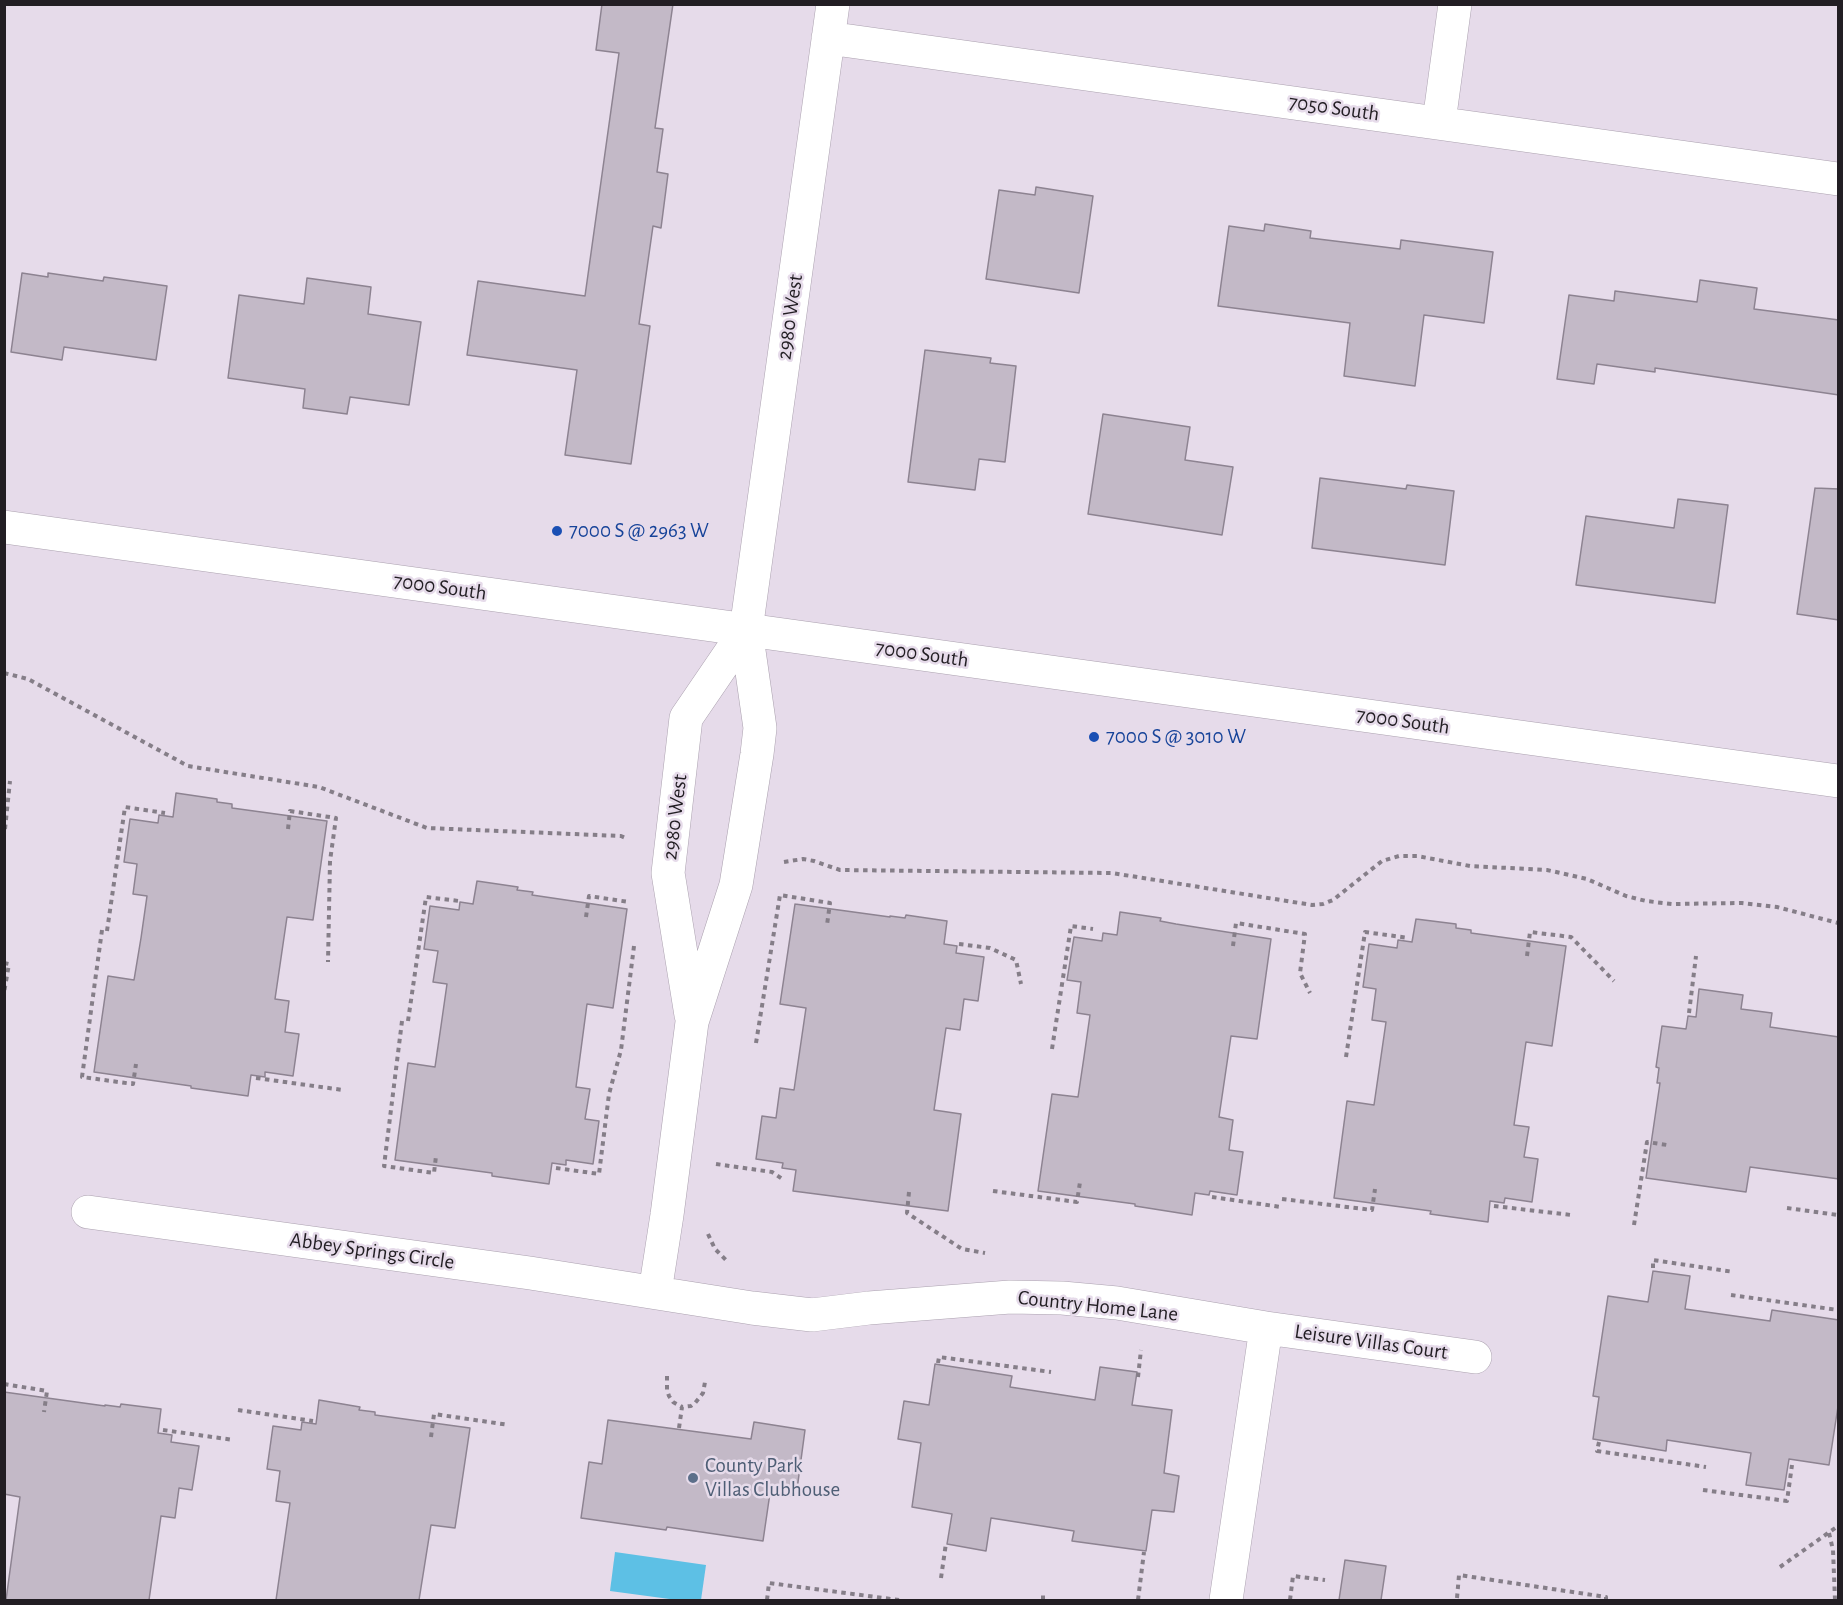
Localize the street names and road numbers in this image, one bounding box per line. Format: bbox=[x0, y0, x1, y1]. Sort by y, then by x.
street label: 7050 South bbox=[1287, 89, 1381, 127]
street label: 2980 West bbox=[772, 273, 808, 361]
street label: 7000 South bbox=[392, 568, 488, 606]
street label: 7000 South bbox=[874, 635, 970, 673]
street label: 7000 South bbox=[1355, 702, 1451, 740]
street label: 2980 West bbox=[657, 773, 693, 861]
street label: Abbey Springs Circle bbox=[288, 1227, 456, 1275]
street label: Country Home Lane bbox=[1017, 1285, 1179, 1327]
street label: Leisure Villas Court bbox=[1293, 1319, 1449, 1365]

